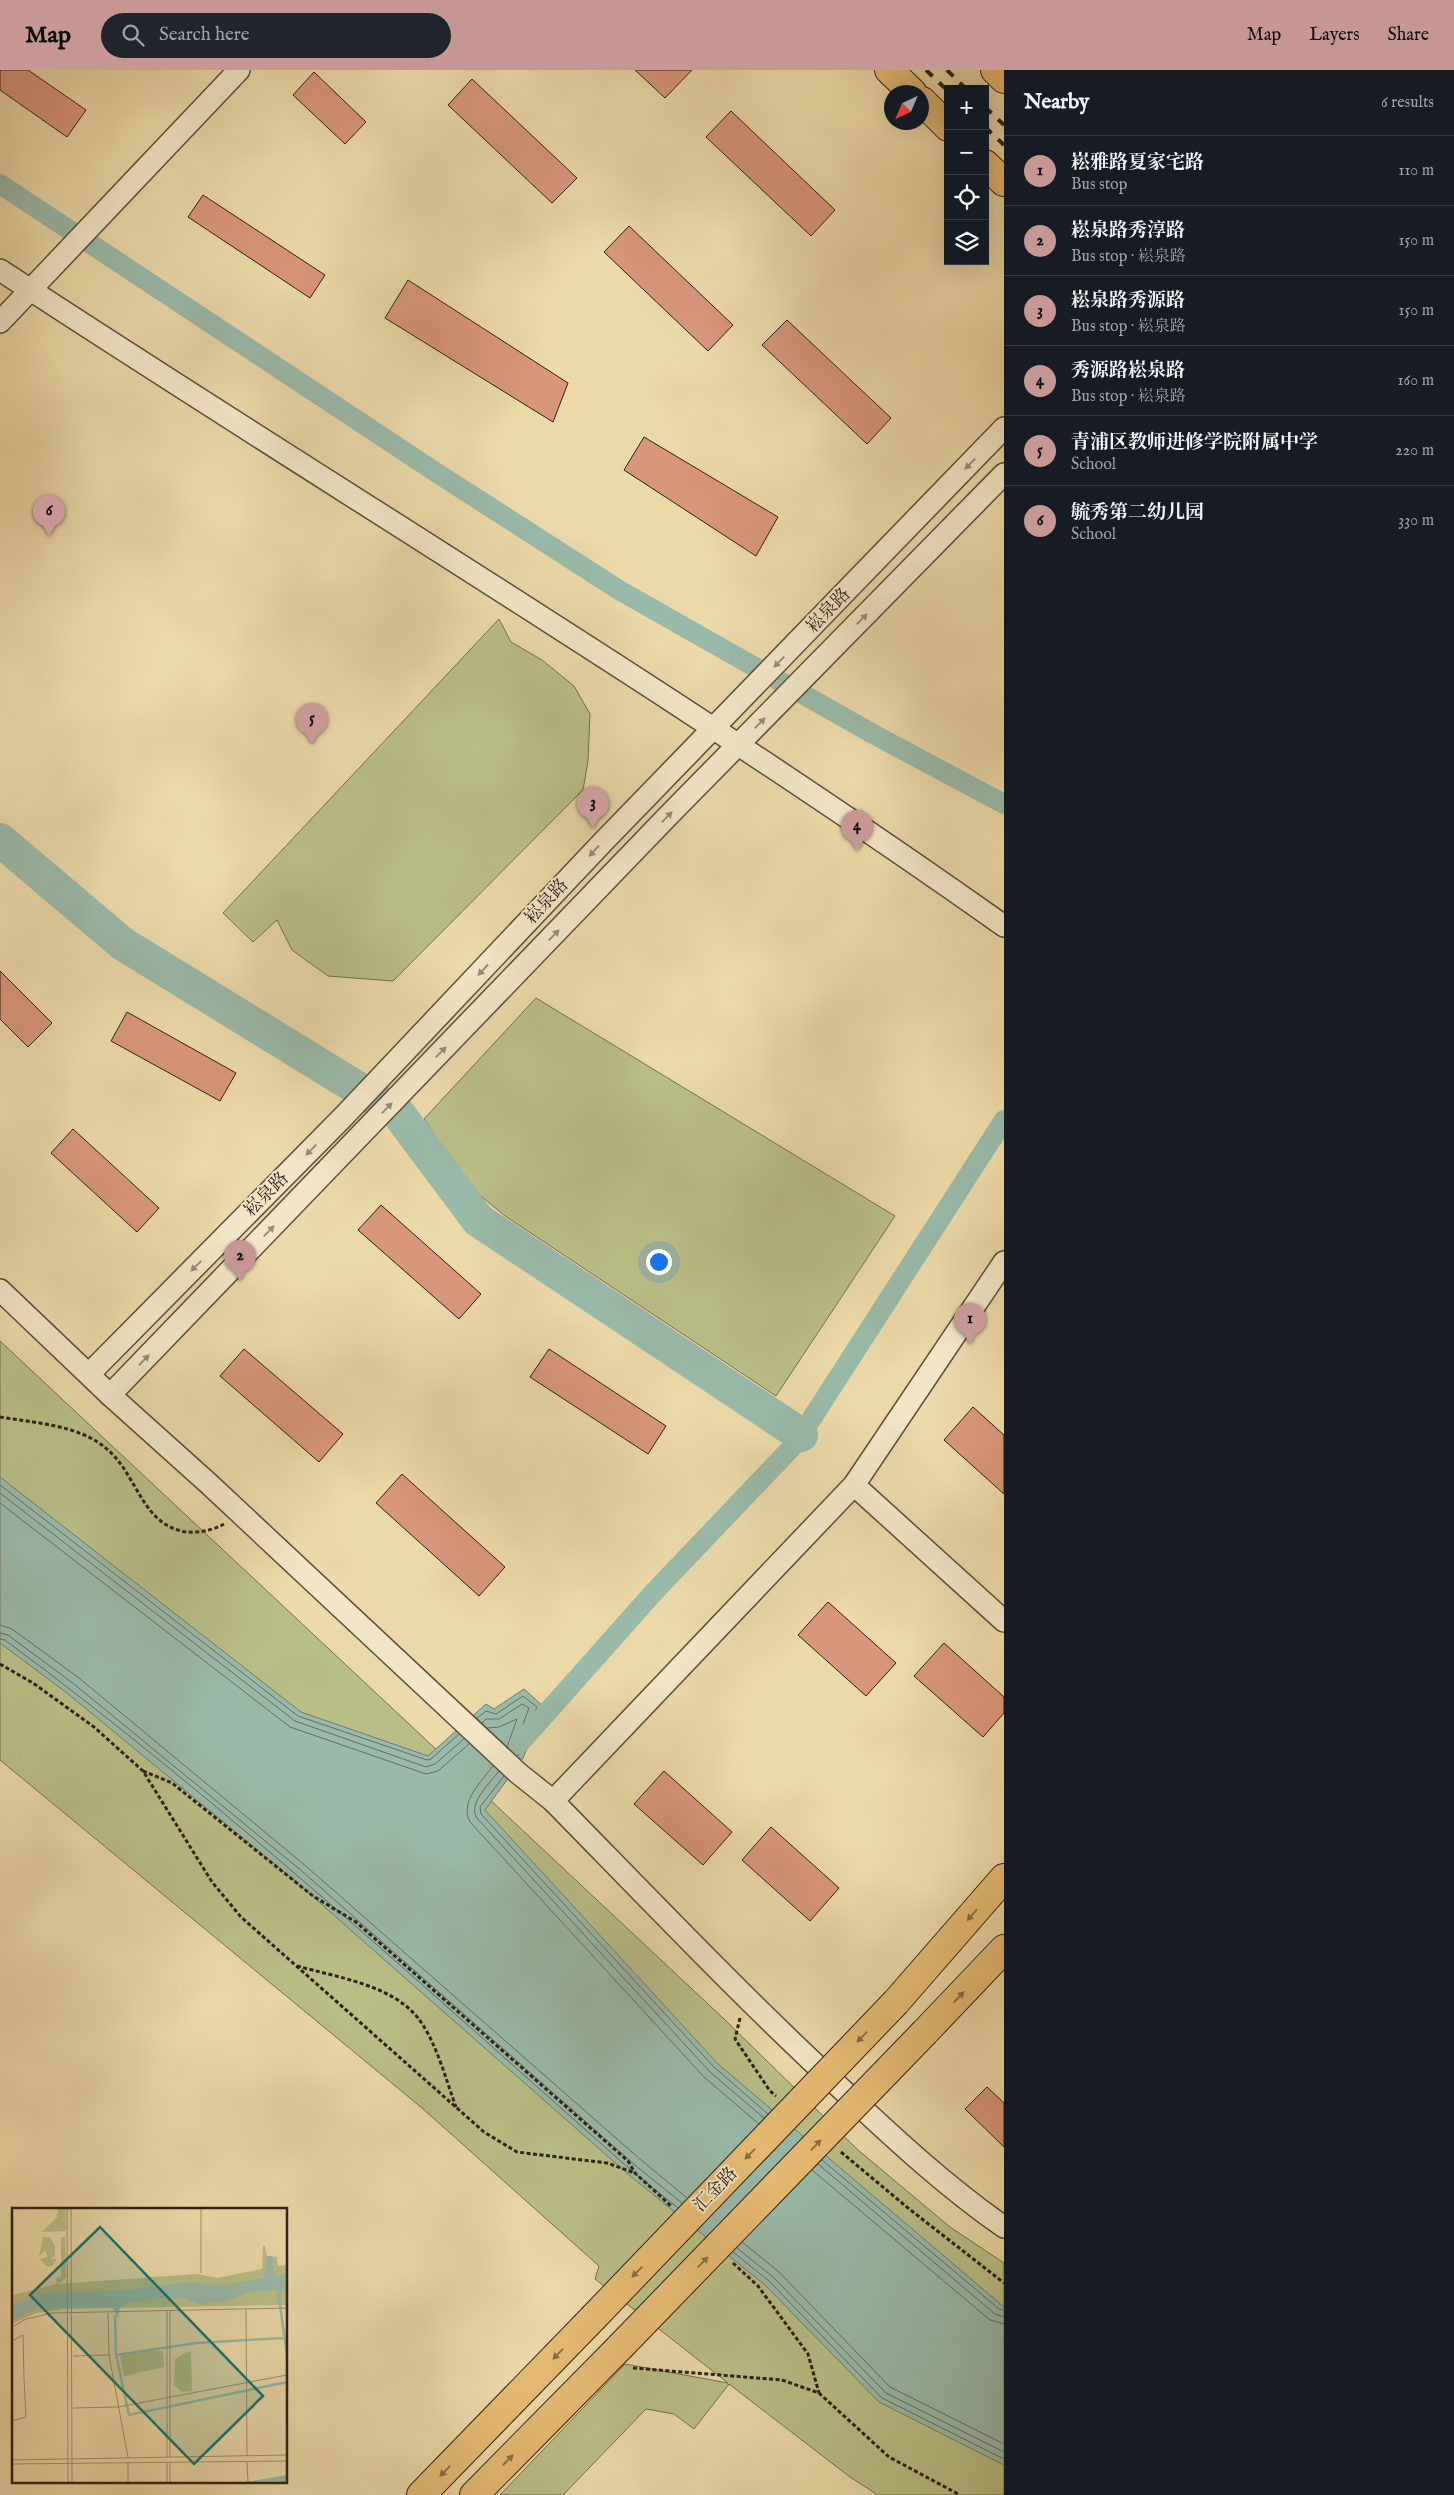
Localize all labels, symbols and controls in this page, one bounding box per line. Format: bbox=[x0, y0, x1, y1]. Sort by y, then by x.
search box bbox=[101, 13, 451, 58]
text: Map bbox=[25, 20, 71, 51]
icon: search bbox=[119, 21, 147, 49]
text: Search here bbox=[159, 23, 250, 47]
text: Map bbox=[1247, 24, 1281, 47]
text: Layers bbox=[1309, 24, 1360, 47]
text: Share bbox=[1388, 24, 1429, 47]
north arrow bbox=[884, 85, 929, 130]
map controls bbox=[944, 85, 989, 265]
button: + bbox=[944, 85, 989, 130]
text: Nearby bbox=[1024, 89, 1089, 116]
text: 6 results bbox=[1381, 93, 1434, 113]
button: − bbox=[944, 130, 989, 175]
text: 崧雅路夏家宅路 bbox=[1071, 151, 1204, 175]
text: 1 bbox=[1037, 161, 1043, 181]
text: 110 m bbox=[1398, 161, 1434, 181]
button: locate bbox=[944, 175, 989, 220]
text: Bus stop bbox=[1071, 175, 1127, 195]
text: 崧泉路秀淳路 bbox=[1071, 219, 1185, 243]
button: layers bbox=[944, 220, 989, 265]
text: 2 bbox=[1036, 231, 1044, 251]
text: 150 m bbox=[1399, 231, 1434, 251]
text: Bus stop · 崧泉路 bbox=[1071, 247, 1186, 267]
text: 崧泉路秀源路 bbox=[1071, 289, 1185, 313]
text: 3 bbox=[1037, 301, 1043, 321]
text: 150 m bbox=[1399, 301, 1434, 321]
text: Bus stop · 崧泉路 bbox=[1071, 317, 1186, 337]
text: 秀源路崧泉路 bbox=[1071, 359, 1185, 383]
text: 4 bbox=[1036, 371, 1044, 391]
text: 160 m bbox=[1398, 371, 1434, 391]
text: Bus stop · 崧泉路 bbox=[1071, 387, 1186, 407]
text: 青浦区教师进修学院附属中学 bbox=[1071, 431, 1318, 455]
text: 5 bbox=[1037, 441, 1043, 461]
text: 220 m bbox=[1395, 441, 1434, 461]
text: School bbox=[1071, 455, 1116, 475]
one-way arrow bbox=[964, 457, 976, 469]
pin: 6 bbox=[33, 495, 65, 536]
text: 毓秀第二幼儿园 bbox=[1071, 501, 1204, 525]
text: 6 bbox=[1037, 511, 1043, 531]
text: 330 m bbox=[1398, 511, 1434, 531]
text: School bbox=[1071, 525, 1116, 545]
street label: 崧泉路 bbox=[802, 584, 856, 638]
one-way arrow bbox=[856, 613, 868, 625]
one-way arrow bbox=[773, 655, 785, 667]
pin: 5 bbox=[296, 703, 328, 744]
one-way arrow bbox=[754, 717, 766, 729]
pin: 3 bbox=[577, 787, 609, 828]
pin: 4 bbox=[841, 810, 873, 851]
one-way arrow bbox=[661, 812, 673, 824]
one-way arrow bbox=[588, 845, 600, 857]
street label: 崧泉路 bbox=[520, 874, 574, 930]
one-way arrow bbox=[548, 929, 560, 941]
one-way arrow bbox=[477, 963, 489, 975]
one-way arrow bbox=[435, 1046, 447, 1058]
one-way arrow bbox=[381, 1102, 393, 1114]
one-way arrow bbox=[305, 1144, 317, 1156]
street label: 崧泉路 bbox=[240, 1168, 294, 1222]
one-way arrow bbox=[263, 1225, 275, 1237]
pin: 2 bbox=[224, 1240, 256, 1281]
your location bbox=[646, 1249, 672, 1275]
one-way arrow bbox=[191, 1260, 203, 1272]
pin: 1 bbox=[954, 1303, 986, 1344]
one-way arrow bbox=[138, 1354, 150, 1366]
one-way arrow bbox=[966, 1908, 978, 1920]
one-way arrow bbox=[953, 1991, 965, 2003]
one-way arrow bbox=[856, 2031, 868, 2043]
one-way arrow bbox=[810, 2140, 822, 2152]
one-way arrow bbox=[744, 2148, 756, 2160]
street label: 汇金路 bbox=[689, 2163, 743, 2217]
inset map bbox=[12, 2208, 288, 2482]
one-way arrow bbox=[697, 2256, 709, 2268]
one-way arrow bbox=[631, 2265, 643, 2277]
one-way arrow bbox=[552, 2348, 564, 2360]
one-way arrow bbox=[502, 2454, 514, 2466]
one-way arrow bbox=[439, 2464, 451, 2476]

